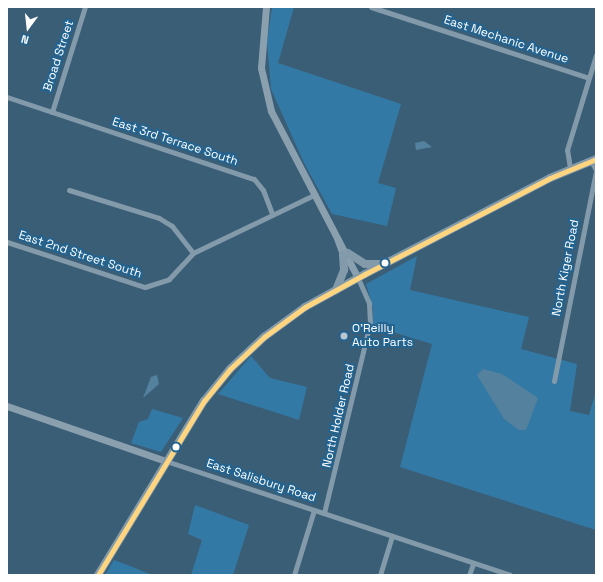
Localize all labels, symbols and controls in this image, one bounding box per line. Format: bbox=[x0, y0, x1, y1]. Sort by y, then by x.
north arrow bbox=[8, 8, 48, 48]
street label: East Mechanic Avenue bbox=[442, 13, 570, 67]
street label: Broad Street bbox=[41, 19, 77, 93]
text: N bbox=[20, 32, 30, 47]
street label: East 3rd Terrace South bbox=[110, 115, 240, 169]
street label: North Kiger Road bbox=[550, 219, 582, 317]
street label: East 2nd Street South bbox=[17, 228, 143, 282]
unlabelled marker bbox=[380, 258, 390, 268]
place label: O'Reilly Auto Parts bbox=[352, 322, 413, 350]
marker: O'Reilly Auto Parts bbox=[339, 331, 349, 341]
street label: North Holder Road bbox=[320, 363, 358, 469]
unlabelled marker bbox=[171, 442, 181, 452]
street label: East Salisbury Road bbox=[204, 456, 318, 506]

